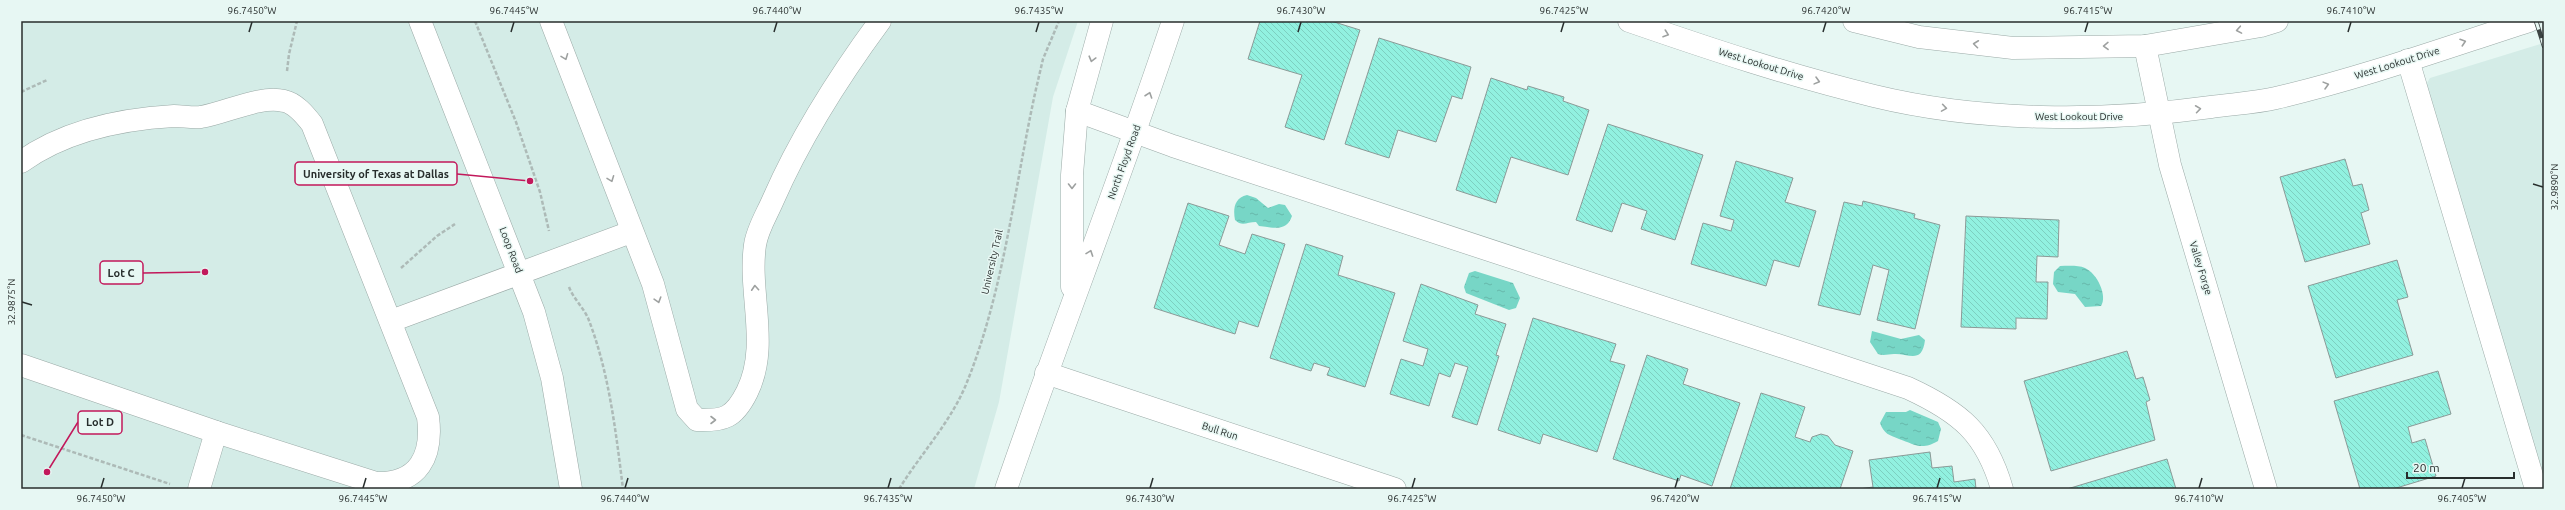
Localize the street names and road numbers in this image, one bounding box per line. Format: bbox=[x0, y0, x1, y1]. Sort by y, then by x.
street label: West Lookout Drive bbox=[2353, 45, 2441, 81]
street label: West Lookout Drive bbox=[1717, 46, 1805, 82]
street label: West Lookout Drive bbox=[2035, 111, 2123, 122]
street label: North Floyd Road bbox=[1105, 123, 1143, 201]
street label: Loop Road bbox=[497, 226, 525, 275]
street label: University Trail bbox=[979, 228, 1005, 295]
street label: Valley Forge bbox=[2188, 240, 2214, 296]
street label: Bull Run bbox=[1201, 420, 1239, 442]

